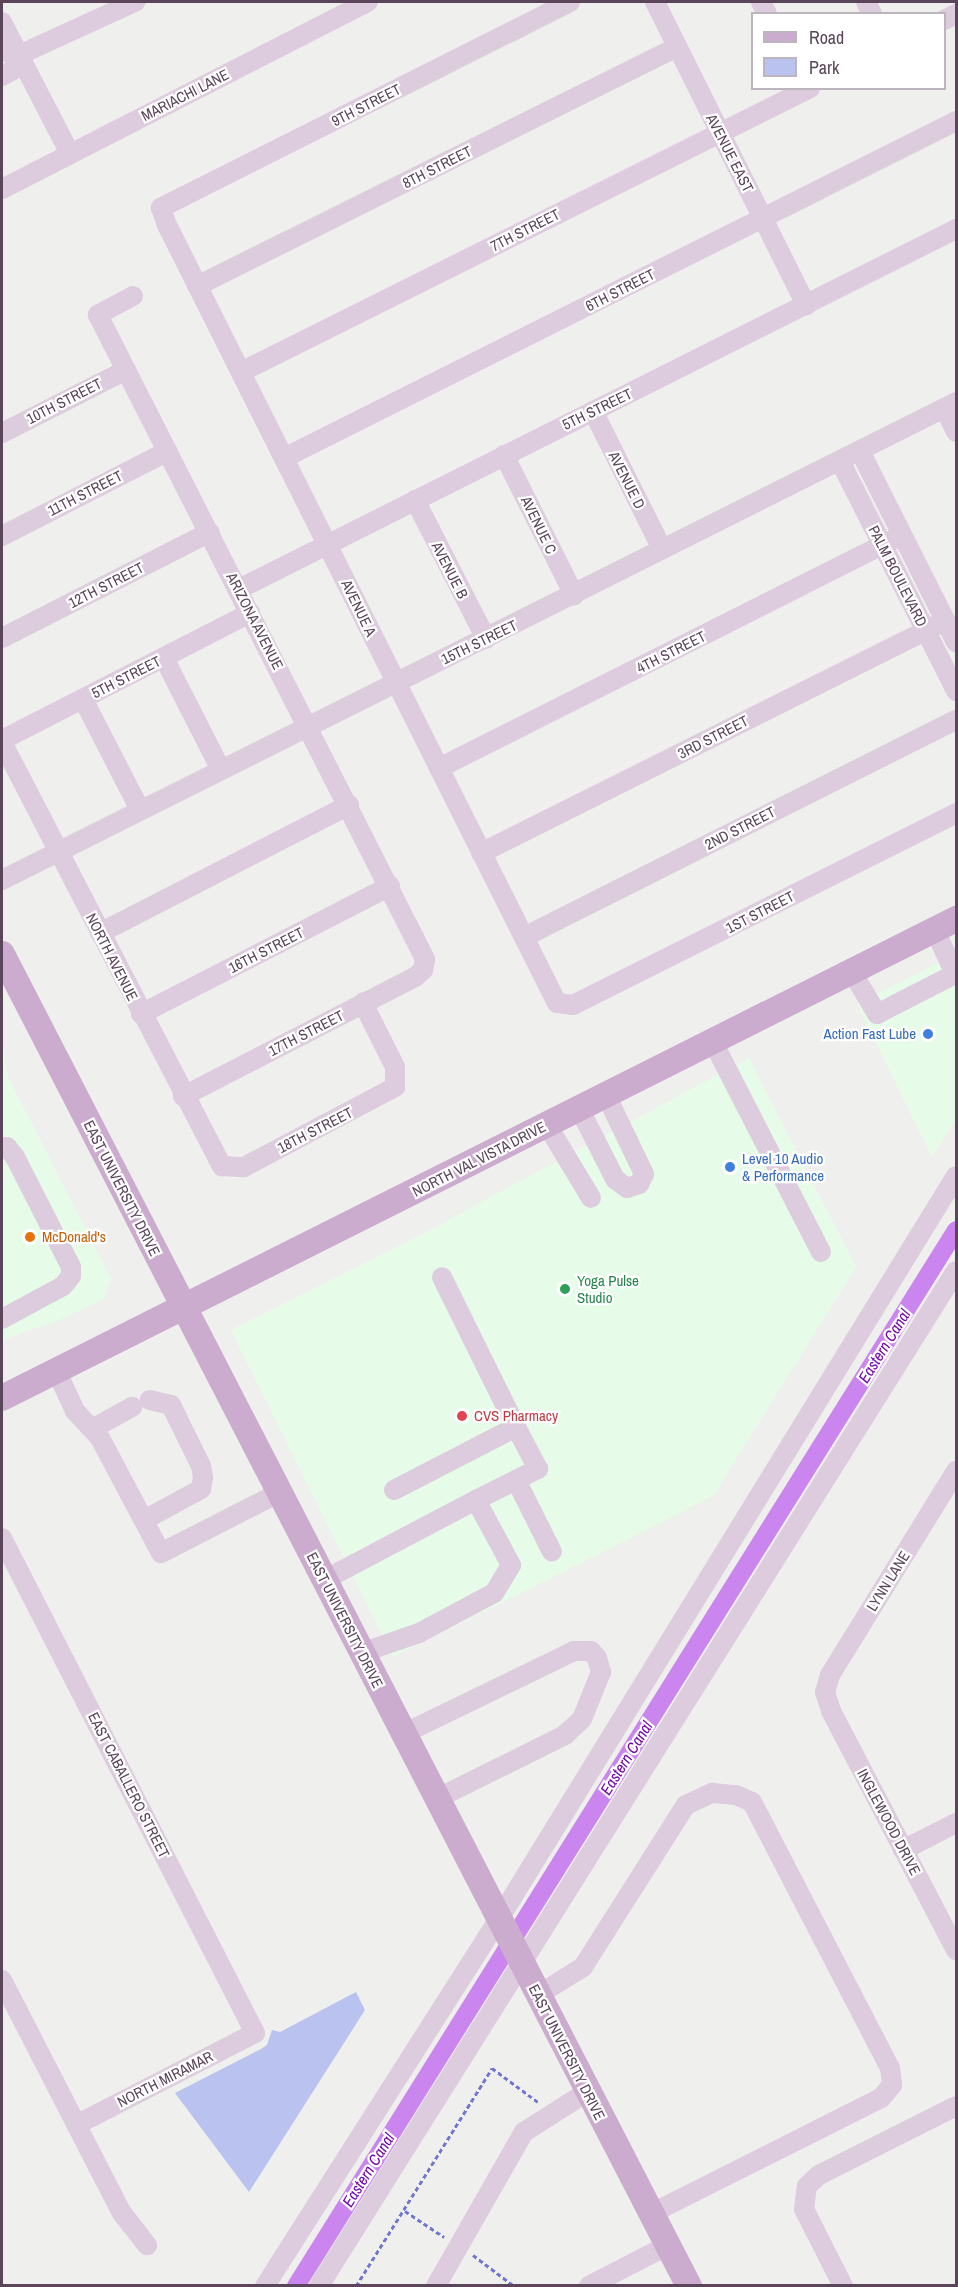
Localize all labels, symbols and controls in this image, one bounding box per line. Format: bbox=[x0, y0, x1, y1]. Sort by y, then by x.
legend bbox=[751, 12, 946, 90]
text: Road bbox=[809, 25, 844, 50]
text: Park bbox=[809, 55, 839, 80]
street label: MARIACHI LANE bbox=[138, 65, 232, 125]
street label: 9TH STREET bbox=[328, 80, 404, 130]
street label: AVENUE EAST bbox=[703, 111, 757, 195]
street label: 8TH STREET bbox=[399, 142, 475, 192]
street label: 7TH STREET bbox=[487, 205, 563, 255]
street label: 6TH STREET bbox=[582, 265, 658, 315]
street label: 10TH STREET bbox=[23, 374, 105, 428]
street label: 5TH STREET bbox=[559, 384, 635, 434]
street label: AVENUE D bbox=[605, 448, 649, 512]
street label: 11TH STREET bbox=[45, 467, 125, 519]
street label: AVENUE C bbox=[517, 493, 561, 557]
street label: PALM BOULEVARD bbox=[865, 522, 931, 630]
street label: AVENUE B bbox=[428, 539, 472, 601]
street label: 12TH STREET bbox=[65, 558, 147, 612]
street label: ARIZONA AVENUE bbox=[223, 569, 287, 673]
street label: AVENUE A bbox=[337, 577, 381, 639]
street label: 15TH STREET bbox=[438, 616, 520, 668]
street label: 4TH STREET bbox=[633, 627, 709, 677]
street label: 5TH STREET bbox=[88, 652, 164, 702]
street label: 3RD STREET bbox=[675, 712, 751, 762]
street label: 2ND STREET bbox=[702, 803, 778, 853]
street label: 1ST STREET bbox=[723, 887, 797, 937]
street label: NORTH AVENUE bbox=[82, 910, 142, 1004]
street label: 16TH STREET bbox=[225, 923, 307, 977]
street label: 17TH STREET bbox=[265, 1006, 347, 1060]
place label: Action Fast Lube bbox=[824, 1025, 916, 1043]
marker: Action Fast Lube bbox=[921, 1027, 935, 1041]
street label: 18TH STREET bbox=[274, 1103, 356, 1157]
street label: EAST UNIVERSITY DRIVE bbox=[80, 1117, 164, 1259]
street label: NORTH VAL VISTA DRIVE bbox=[409, 1117, 549, 1201]
place label: Level 10 Audio & Performance bbox=[742, 1149, 824, 1184]
marker: Level 10 Audio & Performance bbox=[723, 1160, 737, 1174]
place label: McDonald's bbox=[42, 1228, 106, 1246]
marker: McDonald's bbox=[23, 1230, 37, 1244]
place label: Yoga Pulse Studio bbox=[577, 1271, 639, 1306]
marker: Yoga Pulse Studio bbox=[558, 1282, 572, 1296]
water label: Eastern Canal bbox=[854, 1306, 914, 1386]
place label: CVS Pharmacy bbox=[474, 1407, 558, 1425]
marker: CVS Pharmacy bbox=[455, 1409, 469, 1423]
street label: LYNN LANE bbox=[862, 1548, 914, 1614]
street label: EAST UNIVERSITY DRIVE bbox=[303, 1549, 387, 1691]
street label: EAST CABALLERO STREET bbox=[84, 1709, 174, 1861]
water label: Eastern Canal bbox=[596, 1718, 656, 1798]
street label: INGLEWOOD DRIVE bbox=[853, 1766, 925, 1878]
street label: EAST UNIVERSITY DRIVE bbox=[525, 1981, 609, 2123]
street label: NORTH MIRAMAR bbox=[114, 2047, 216, 2111]
water label: Eastern Canal bbox=[338, 2130, 398, 2210]

